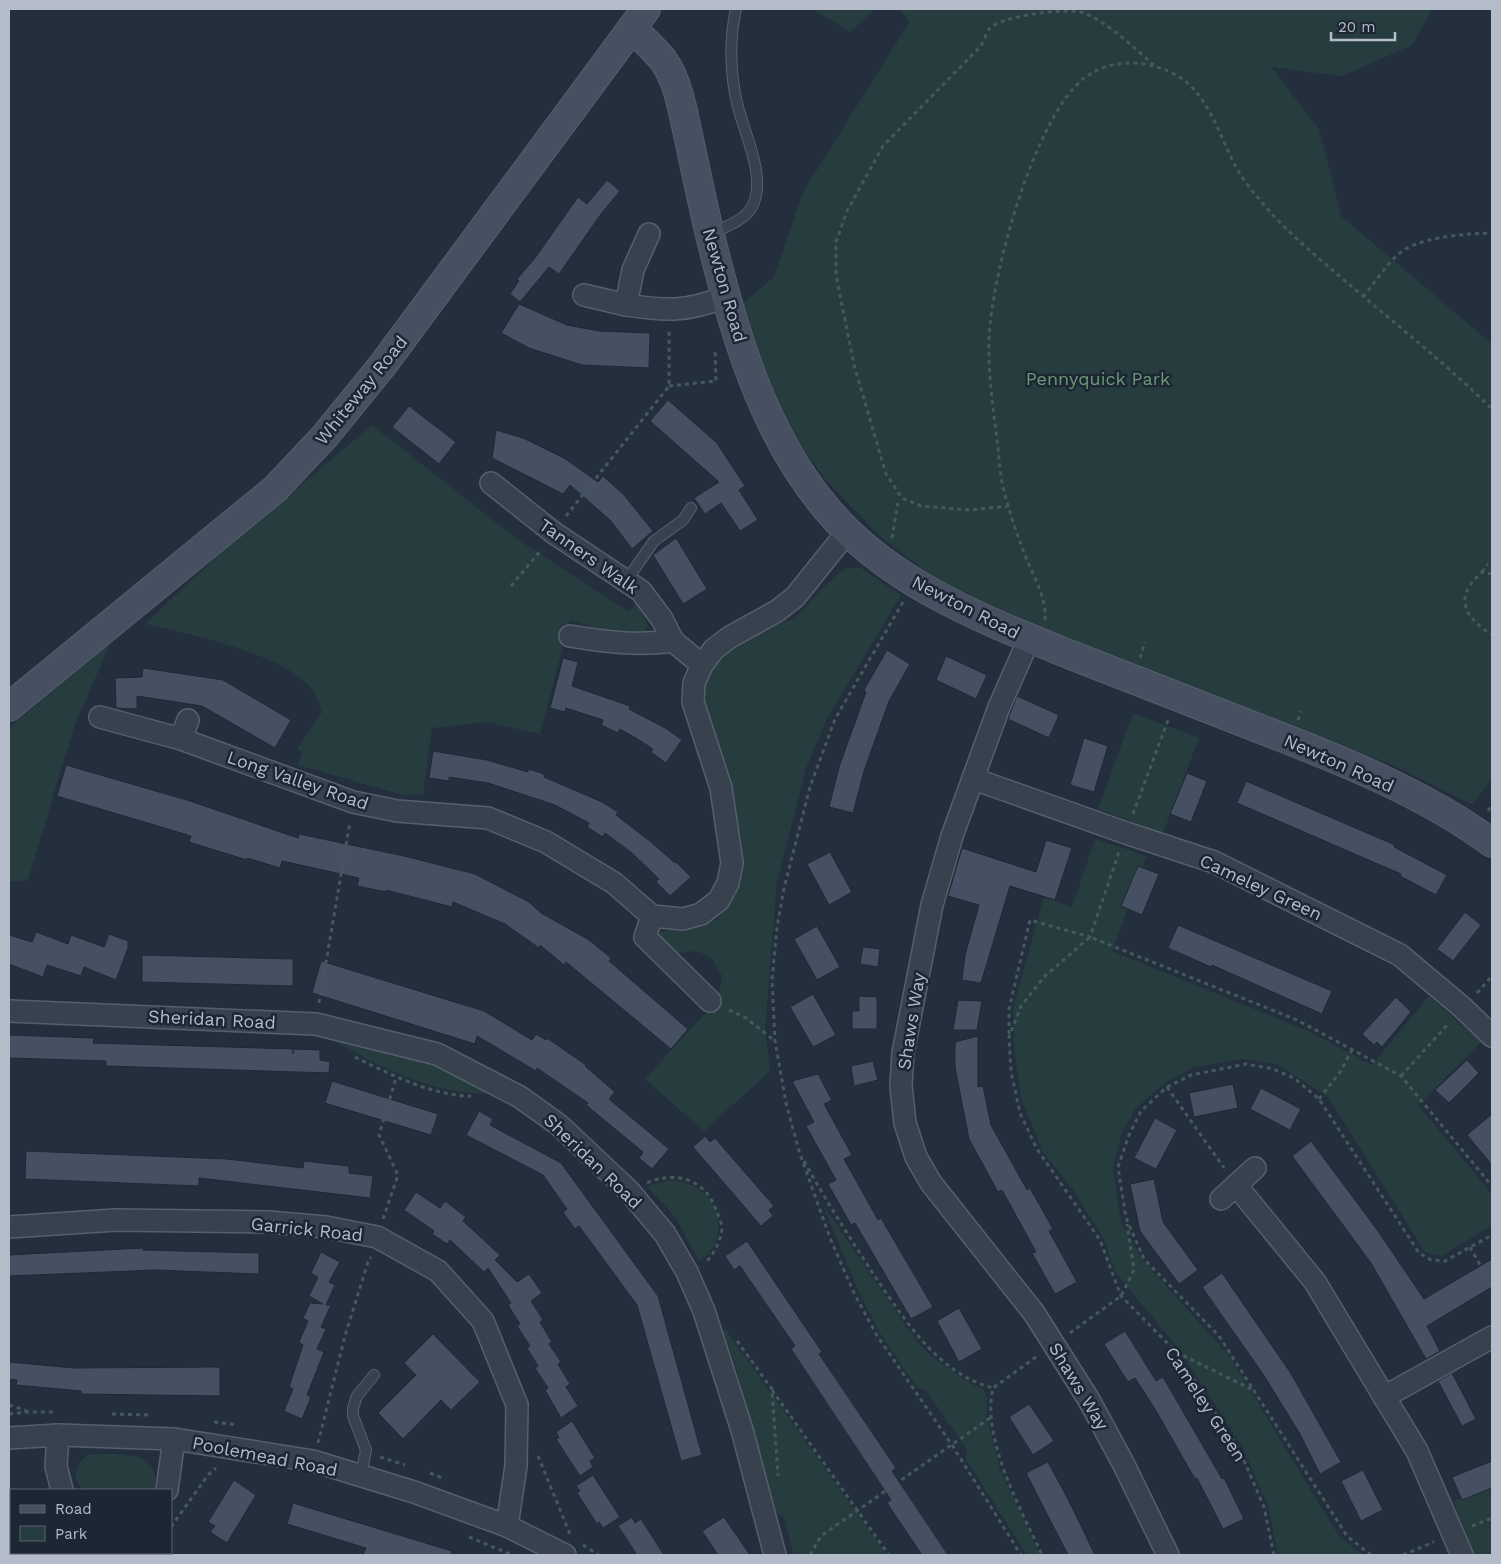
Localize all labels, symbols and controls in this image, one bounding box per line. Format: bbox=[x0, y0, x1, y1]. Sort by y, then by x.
scale bar bbox=[1331, 10, 1395, 42]
text: 20 m bbox=[1338, 18, 1376, 36]
street label: Newton Road bbox=[699, 225, 751, 345]
street label: Whiteway Road bbox=[311, 331, 411, 449]
park label: Pennyquick Park bbox=[1026, 368, 1170, 389]
street label: Tanners Walk bbox=[535, 514, 643, 598]
street label: Newton Road bbox=[909, 571, 1023, 643]
street label: Newton Road bbox=[1281, 729, 1397, 797]
street label: Long Valley Road bbox=[225, 746, 371, 814]
street label: Cameley Green bbox=[1197, 849, 1325, 925]
street label: Shaws Way bbox=[893, 970, 929, 1071]
street label: Sheridan Road bbox=[148, 1005, 276, 1033]
street label: Sheridan Road bbox=[540, 1109, 646, 1213]
street label: Garrick Road bbox=[250, 1213, 364, 1245]
street label: Shaws Way bbox=[1045, 1338, 1114, 1434]
street label: Cameley Green bbox=[1161, 1343, 1251, 1465]
street label: Poolemead Road bbox=[191, 1432, 339, 1480]
legend bbox=[10, 1489, 172, 1554]
text: Road bbox=[55, 1500, 92, 1518]
text: Park bbox=[55, 1525, 88, 1543]

